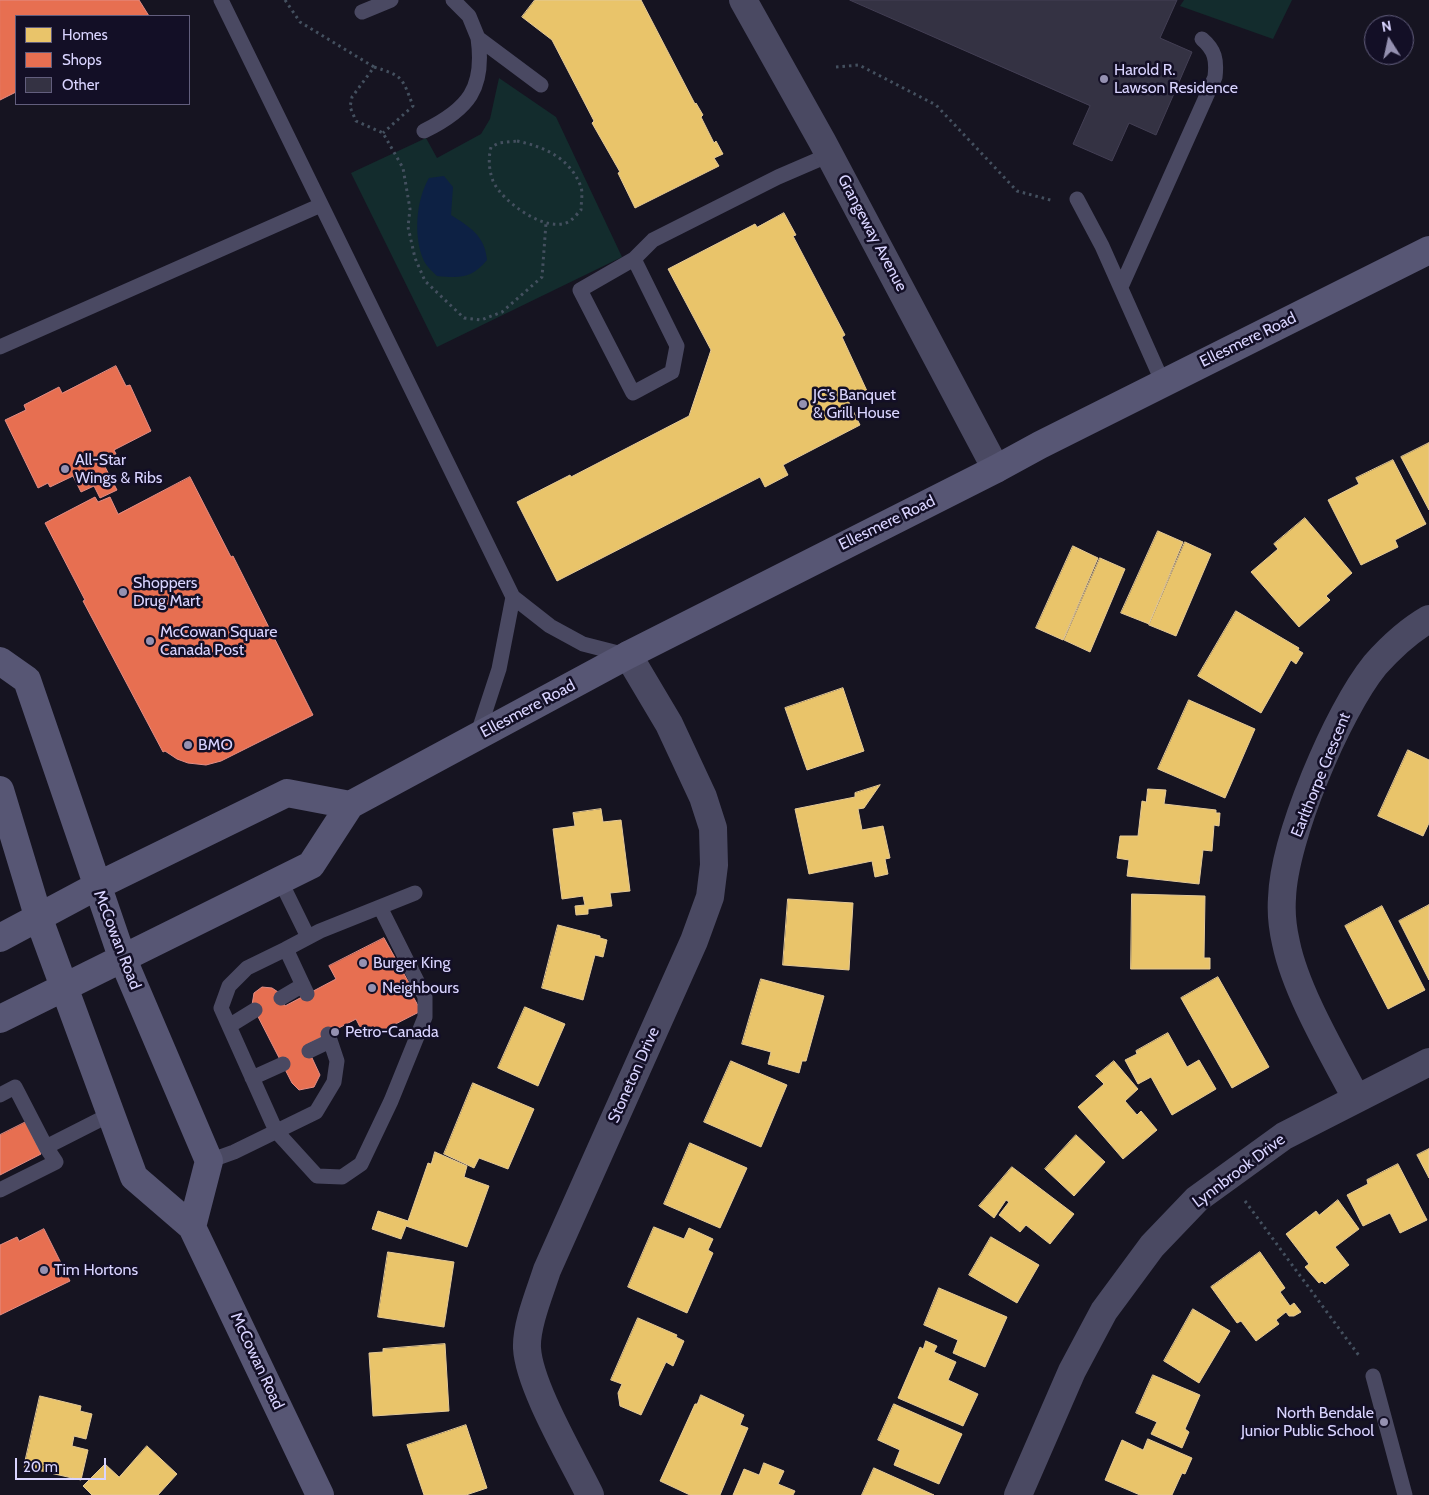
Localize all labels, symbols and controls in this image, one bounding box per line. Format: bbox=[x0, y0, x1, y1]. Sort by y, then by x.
legend bbox=[15, 15, 190, 105]
north arrow bbox=[1364, 15, 1414, 65]
text: N bbox=[1380, 16, 1393, 36]
text: Homes bbox=[62, 26, 108, 44]
text: Shops bbox=[62, 51, 102, 69]
place label: Harold R. Lawson Residence bbox=[1114, 60, 1238, 98]
marker: Harold R. Lawson Residence bbox=[1098, 73, 1110, 85]
text: Other bbox=[62, 76, 99, 94]
street label: Grangeway Avenue bbox=[833, 171, 911, 295]
street label: Ellesmere Road bbox=[1197, 308, 1299, 372]
place label: JC’s Banquet & Grill House bbox=[813, 385, 900, 423]
marker: JC’s Banquet & Grill House bbox=[797, 398, 809, 410]
place label: All-Star Wings & Ribs bbox=[75, 450, 162, 488]
marker: All-Star Wings & Ribs bbox=[59, 463, 71, 475]
street label: Ellesmere Road bbox=[836, 491, 938, 555]
place label: Shoppers Drug Mart bbox=[133, 573, 201, 611]
marker: Shoppers Drug Mart bbox=[117, 586, 129, 598]
place label: McCowan Square Canada Post bbox=[160, 622, 277, 660]
marker: McCowan Square Canada Post bbox=[144, 635, 156, 647]
street label: Ellesmere Road bbox=[477, 676, 579, 742]
street label: Earlthorpe Crescent bbox=[1287, 710, 1355, 840]
place label: BMO bbox=[198, 735, 233, 755]
marker: BMO bbox=[182, 739, 194, 751]
street label: McCowan Road bbox=[89, 888, 145, 992]
place label: Burger King bbox=[373, 953, 450, 973]
marker: Burger King bbox=[357, 957, 369, 969]
place label: Neighbours bbox=[382, 978, 459, 998]
marker: Neighbours bbox=[366, 982, 378, 994]
place label: Petro-Canada bbox=[345, 1022, 439, 1042]
street label: Stoneton Drive bbox=[604, 1024, 664, 1126]
marker: Petro-Canada bbox=[329, 1026, 341, 1038]
street label: Lynnbrook Drive bbox=[1189, 1130, 1289, 1212]
place label: Tim Hortons bbox=[54, 1260, 138, 1280]
marker: Tim Hortons bbox=[38, 1264, 50, 1276]
street label: McCowan Road bbox=[226, 1310, 288, 1412]
place label: North Bendale Junior Public School bbox=[1241, 1403, 1374, 1441]
marker: North Bendale Junior Public School bbox=[1378, 1416, 1390, 1428]
scale bar bbox=[18, 1448, 109, 1480]
text: 20 m bbox=[23, 1458, 58, 1476]

